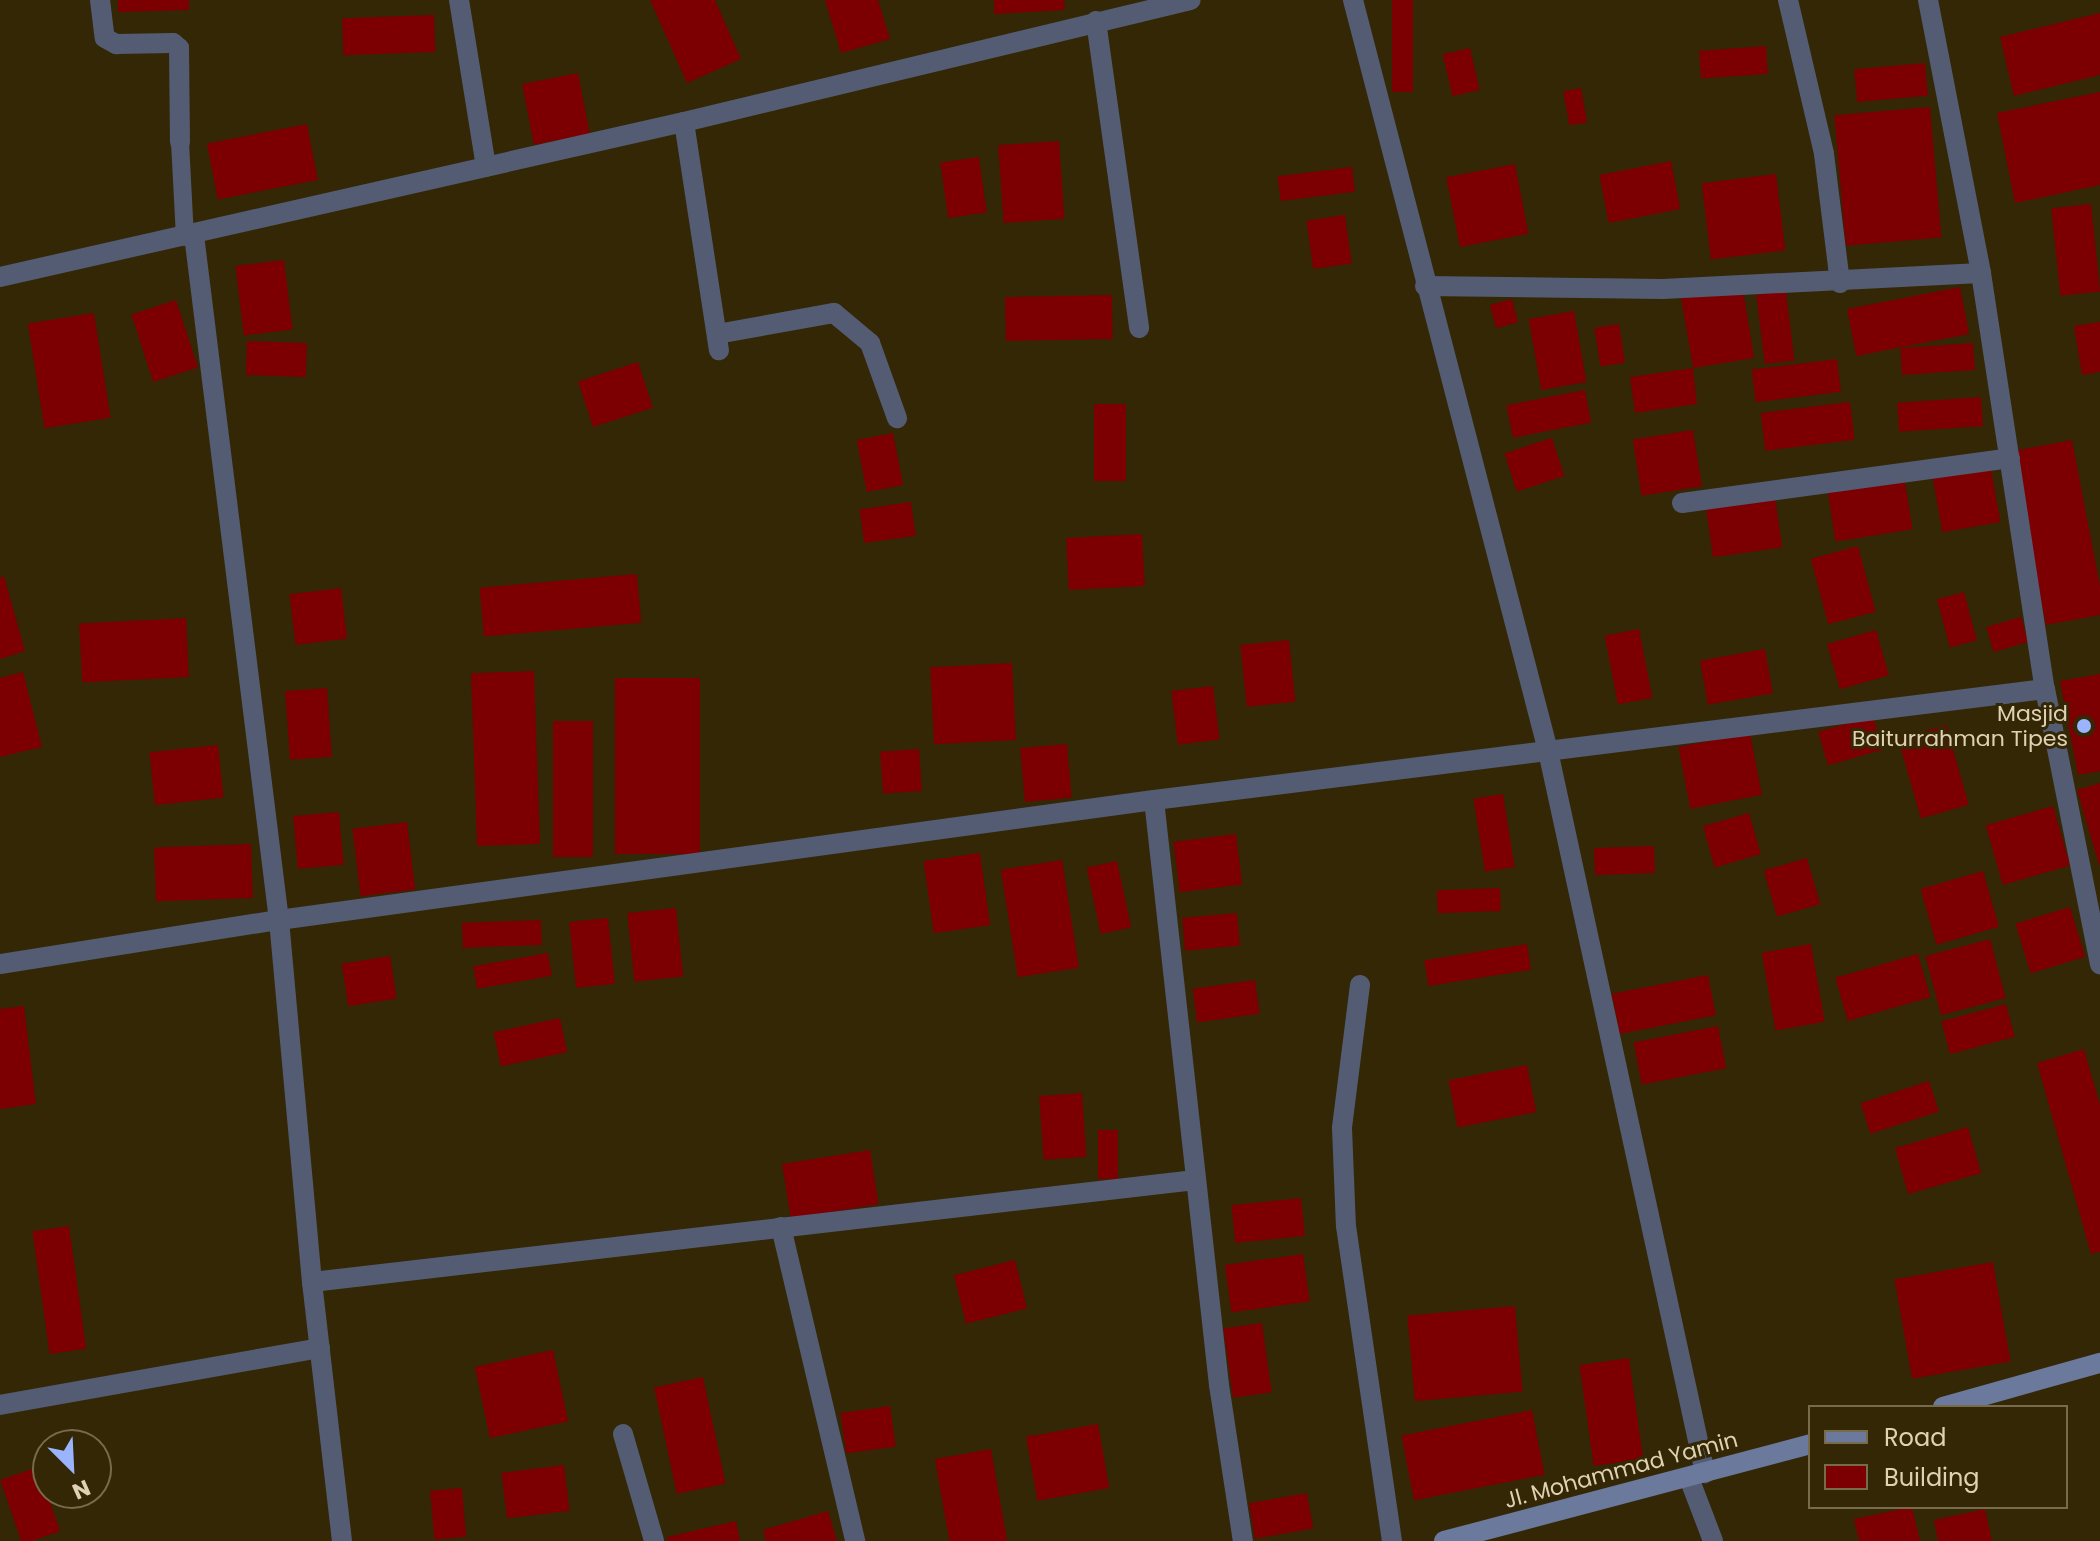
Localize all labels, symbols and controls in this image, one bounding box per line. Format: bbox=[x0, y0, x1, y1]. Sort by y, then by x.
place label: Masjid Baiturrahman Tipes bbox=[1852, 700, 2068, 752]
marker: Masjid Baiturrahman Tipes bbox=[2075, 717, 2093, 735]
legend bbox=[1808, 1405, 2068, 1509]
text: Road bbox=[1884, 1421, 1946, 1454]
street label: Jl. Mohammad Yamin bbox=[1502, 1426, 1740, 1514]
north arrow bbox=[32, 1429, 112, 1509]
text: Building bbox=[1884, 1461, 1980, 1494]
text: N bbox=[67, 1472, 95, 1507]

